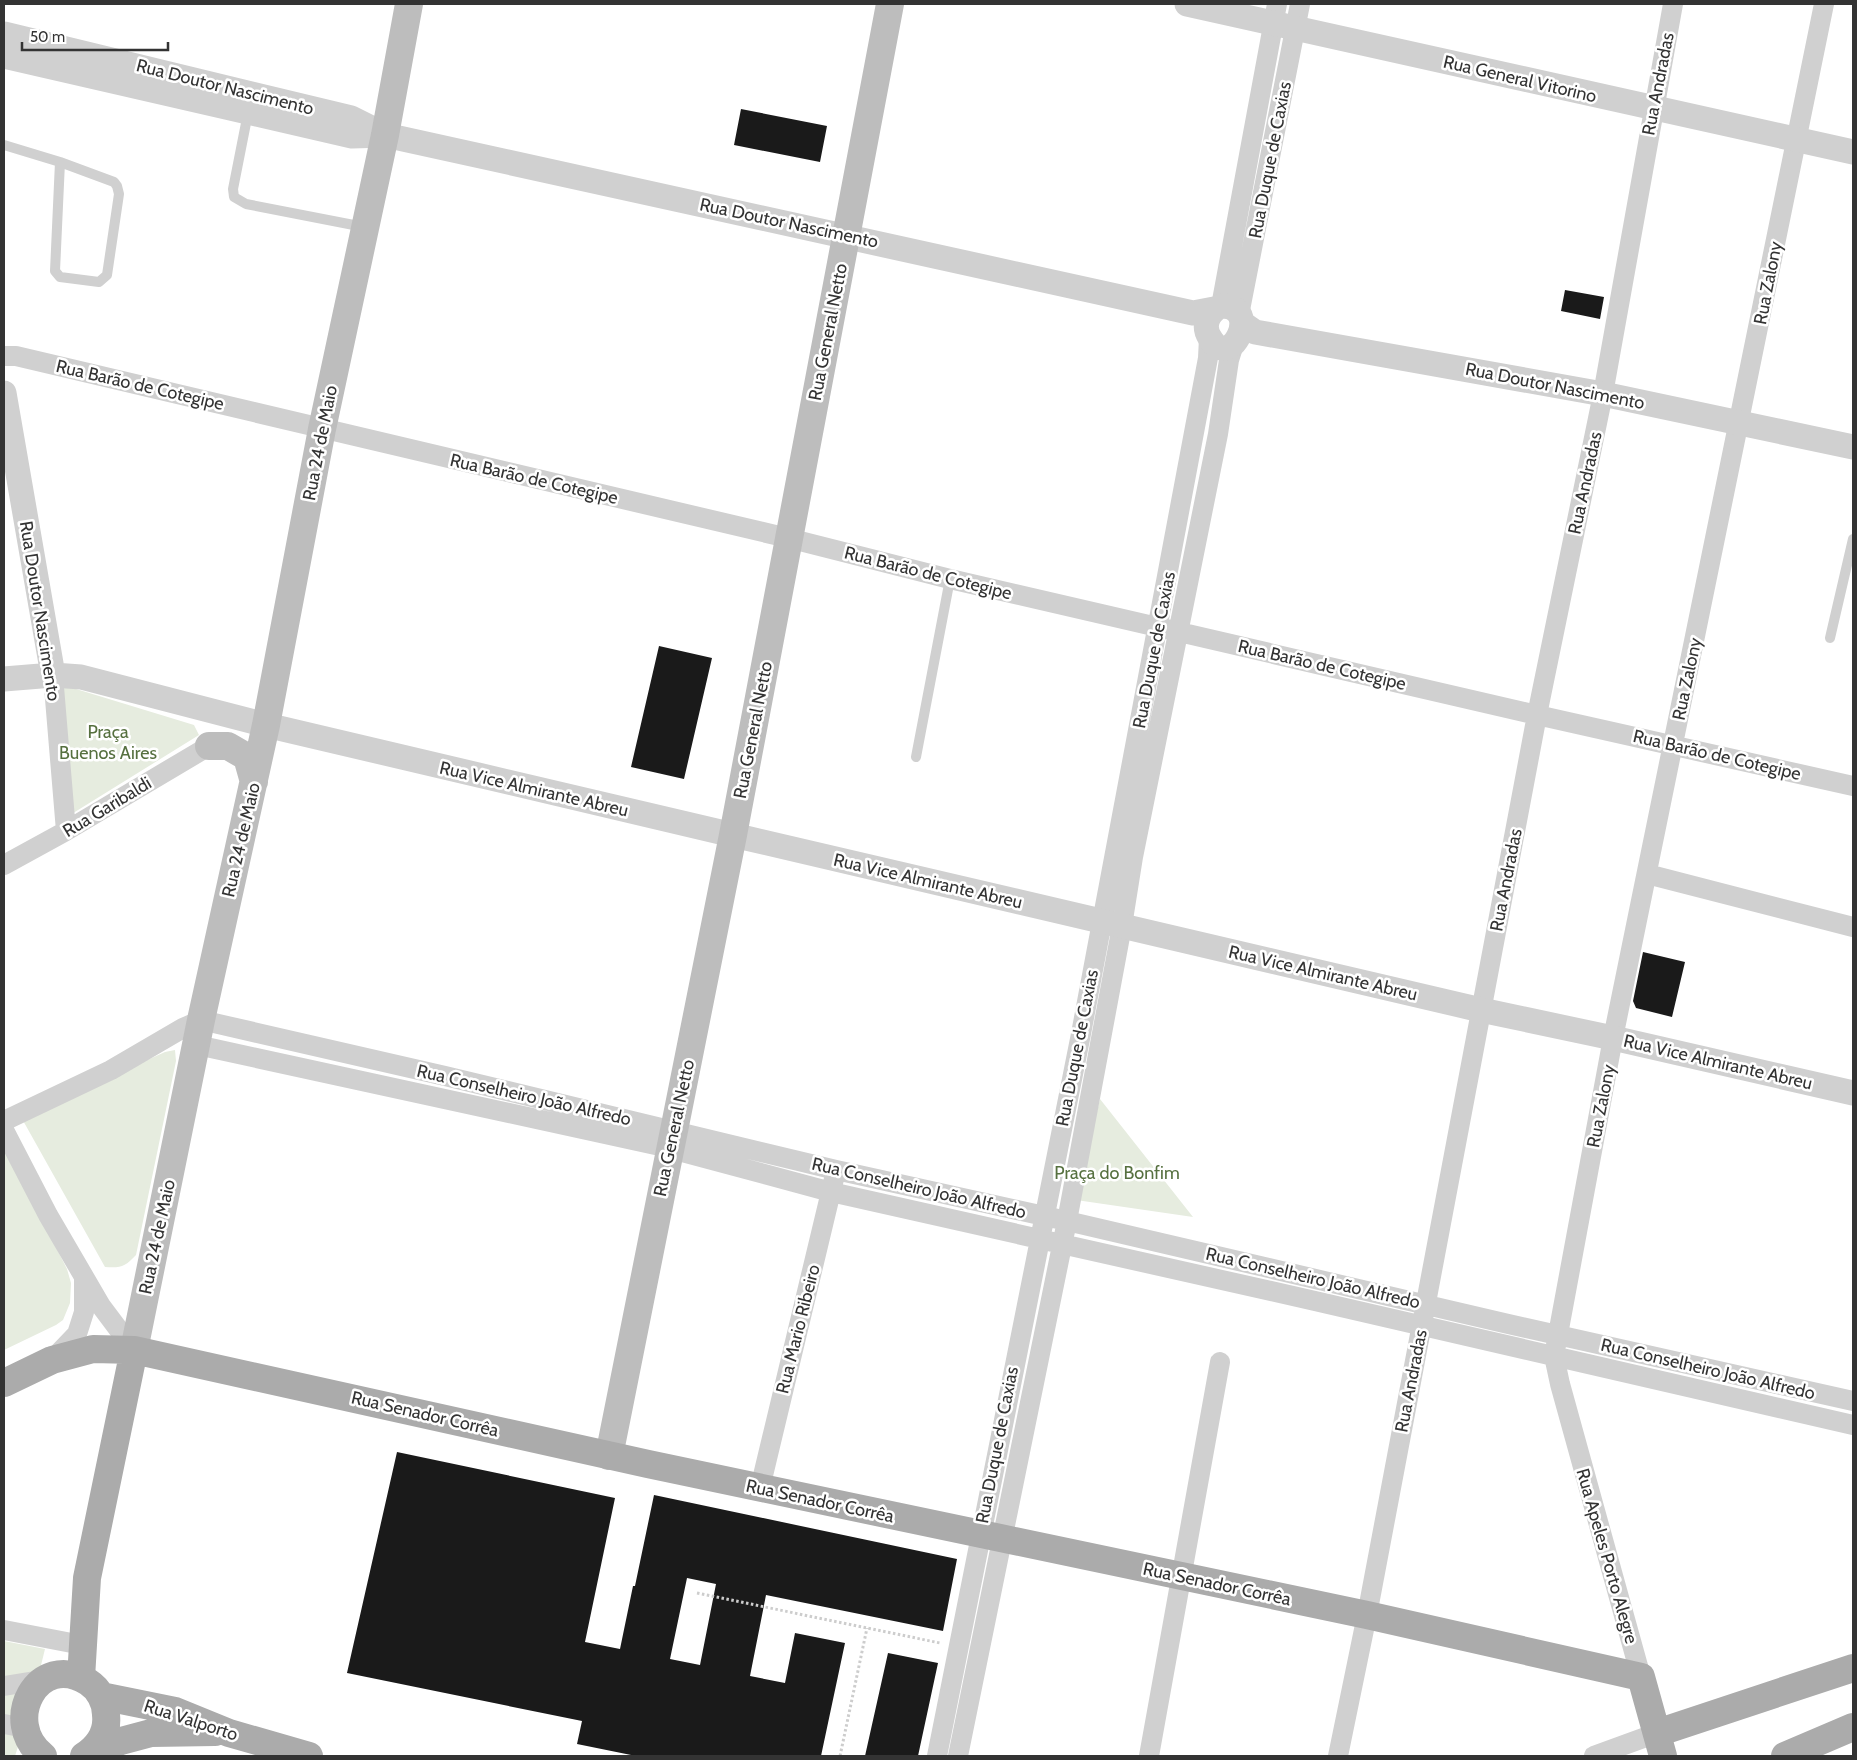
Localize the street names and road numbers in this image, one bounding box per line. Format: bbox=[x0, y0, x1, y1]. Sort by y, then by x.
street label: Rua Andradas bbox=[1637, 31, 1679, 137]
street label: Rua General Vitorino bbox=[1441, 51, 1599, 107]
street label: Rua Doutor Nascimento bbox=[134, 54, 316, 120]
street label: Rua Duque de Caxias bbox=[1244, 80, 1296, 240]
street label: Rua Doutor Nascimento bbox=[698, 193, 880, 253]
street label: Rua Zalony bbox=[1749, 240, 1787, 326]
street label: Rua General Netto bbox=[804, 261, 852, 402]
street label: Rua Barão de Cotegipe bbox=[54, 355, 226, 415]
street label: Rua Doutor Nascimento bbox=[1464, 358, 1647, 414]
street label: Rua 24 de Maio bbox=[298, 383, 342, 502]
street label: Rua Andradas bbox=[1563, 430, 1607, 536]
street label: Rua Barão de Cotegipe bbox=[448, 449, 620, 509]
street label: Rua Doutor Nascimento bbox=[15, 519, 65, 703]
street label: Rua Barão de Cotegipe bbox=[842, 542, 1014, 604]
street label: Rua Duque de Caxias bbox=[1128, 570, 1180, 730]
street label: Rua Barão de Cotegipe bbox=[1236, 635, 1408, 695]
street label: Rua Zalony bbox=[1668, 636, 1706, 722]
street label: Rua General Netto bbox=[729, 659, 777, 800]
street label: Rua Barão de Cotegipe bbox=[1631, 725, 1803, 785]
street label: Rua Vice Almirante Abreu bbox=[437, 757, 631, 821]
street label: Rua Garibaldi bbox=[59, 772, 155, 842]
street label: Rua 24 de Maio bbox=[217, 781, 265, 899]
street label: Rua Andradas bbox=[1485, 827, 1527, 933]
street label: Rua Vice Almirante Abreu bbox=[831, 849, 1025, 913]
street label: Rua Vice Almirante Abreu bbox=[1226, 941, 1420, 1005]
street label: Rua Duque de Caxias bbox=[1051, 968, 1103, 1128]
street label: Rua Vice Almirante Abreu bbox=[1621, 1030, 1815, 1094]
street label: Rua General Netto bbox=[649, 1057, 699, 1198]
street label: Rua Conselheiro João Alfredo bbox=[415, 1060, 633, 1130]
street label: Rua Zalony bbox=[1582, 1063, 1620, 1149]
street label: Rua Conselheiro João Alfredo bbox=[810, 1153, 1028, 1223]
street label: Rua 24 de Maio bbox=[134, 1178, 180, 1296]
street label: Rua Conselheiro João Alfredo bbox=[1204, 1243, 1422, 1313]
street label: Rua Mario Ribeiro bbox=[771, 1262, 825, 1396]
street label: Rua Andradas bbox=[1390, 1328, 1432, 1434]
street label: Rua Conselheiro João Alfredo bbox=[1599, 1334, 1817, 1404]
street label: Rua Duque de Caxias bbox=[971, 1365, 1023, 1525]
street label: Rua Senador Corrêa bbox=[349, 1386, 501, 1442]
street label: Rua Apeles Porto Alegre bbox=[1571, 1466, 1643, 1646]
street label: Rua Senador Corrêa bbox=[744, 1475, 896, 1527]
street label: Rua Senador Corrêa bbox=[1141, 1558, 1293, 1610]
street label: Rua Valporto bbox=[141, 1694, 241, 1746]

